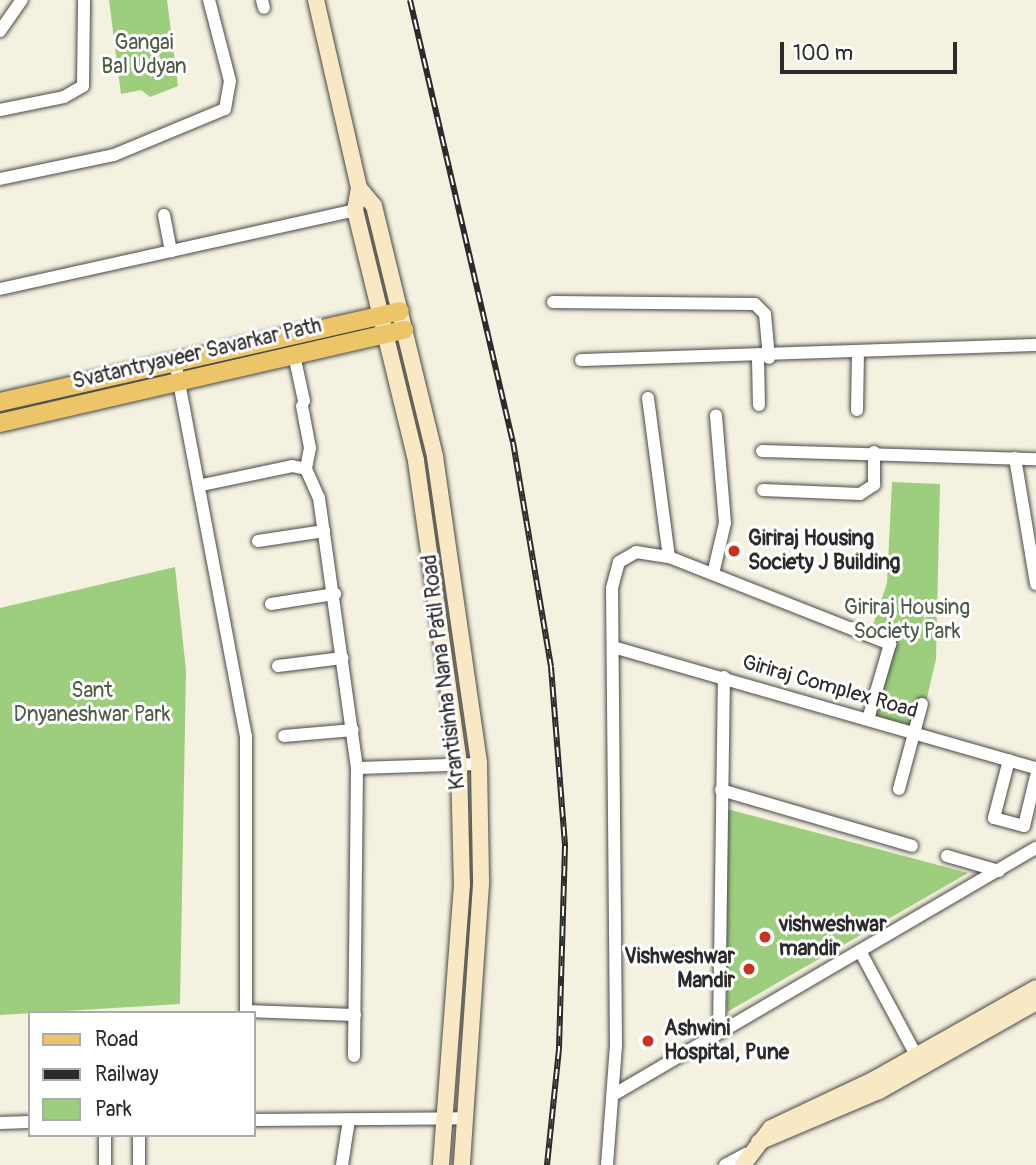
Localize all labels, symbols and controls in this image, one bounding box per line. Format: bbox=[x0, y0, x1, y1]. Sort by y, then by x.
scale bar bbox=[784, 28, 961, 72]
park label: Gangai Bal Udyan bbox=[101, 30, 187, 80]
text: 100 m bbox=[793, 40, 853, 67]
street label: Svatantryaveer Savarkar Path bbox=[70, 313, 324, 395]
place label: Giriraj Housing Society J Building bbox=[748, 526, 900, 576]
marker: Giriraj Housing Society J Building bbox=[726, 543, 742, 559]
street label: Krantisinha Nana Patil Road bbox=[417, 553, 471, 791]
park label: Giriraj Housing Society Park bbox=[844, 595, 970, 645]
street label: Giriraj Complex Road bbox=[739, 650, 921, 724]
park label: Sant Dnyaneshwar Park bbox=[14, 678, 170, 728]
place label: vishweshwar mandir bbox=[779, 912, 887, 962]
marker: vishweshwar mandir bbox=[757, 929, 773, 945]
place label: Vishweshwar Mandir bbox=[624, 944, 735, 994]
marker: Vishweshwar Mandir bbox=[741, 961, 757, 977]
legend bbox=[28, 1011, 256, 1137]
place label: Ashwini Hospital, Pune bbox=[664, 1016, 789, 1066]
text: Road bbox=[95, 1026, 139, 1053]
marker: Ashwini Hospital, Pune bbox=[638, 1031, 658, 1051]
text: Railway bbox=[95, 1061, 159, 1088]
text: Park bbox=[95, 1096, 132, 1123]

